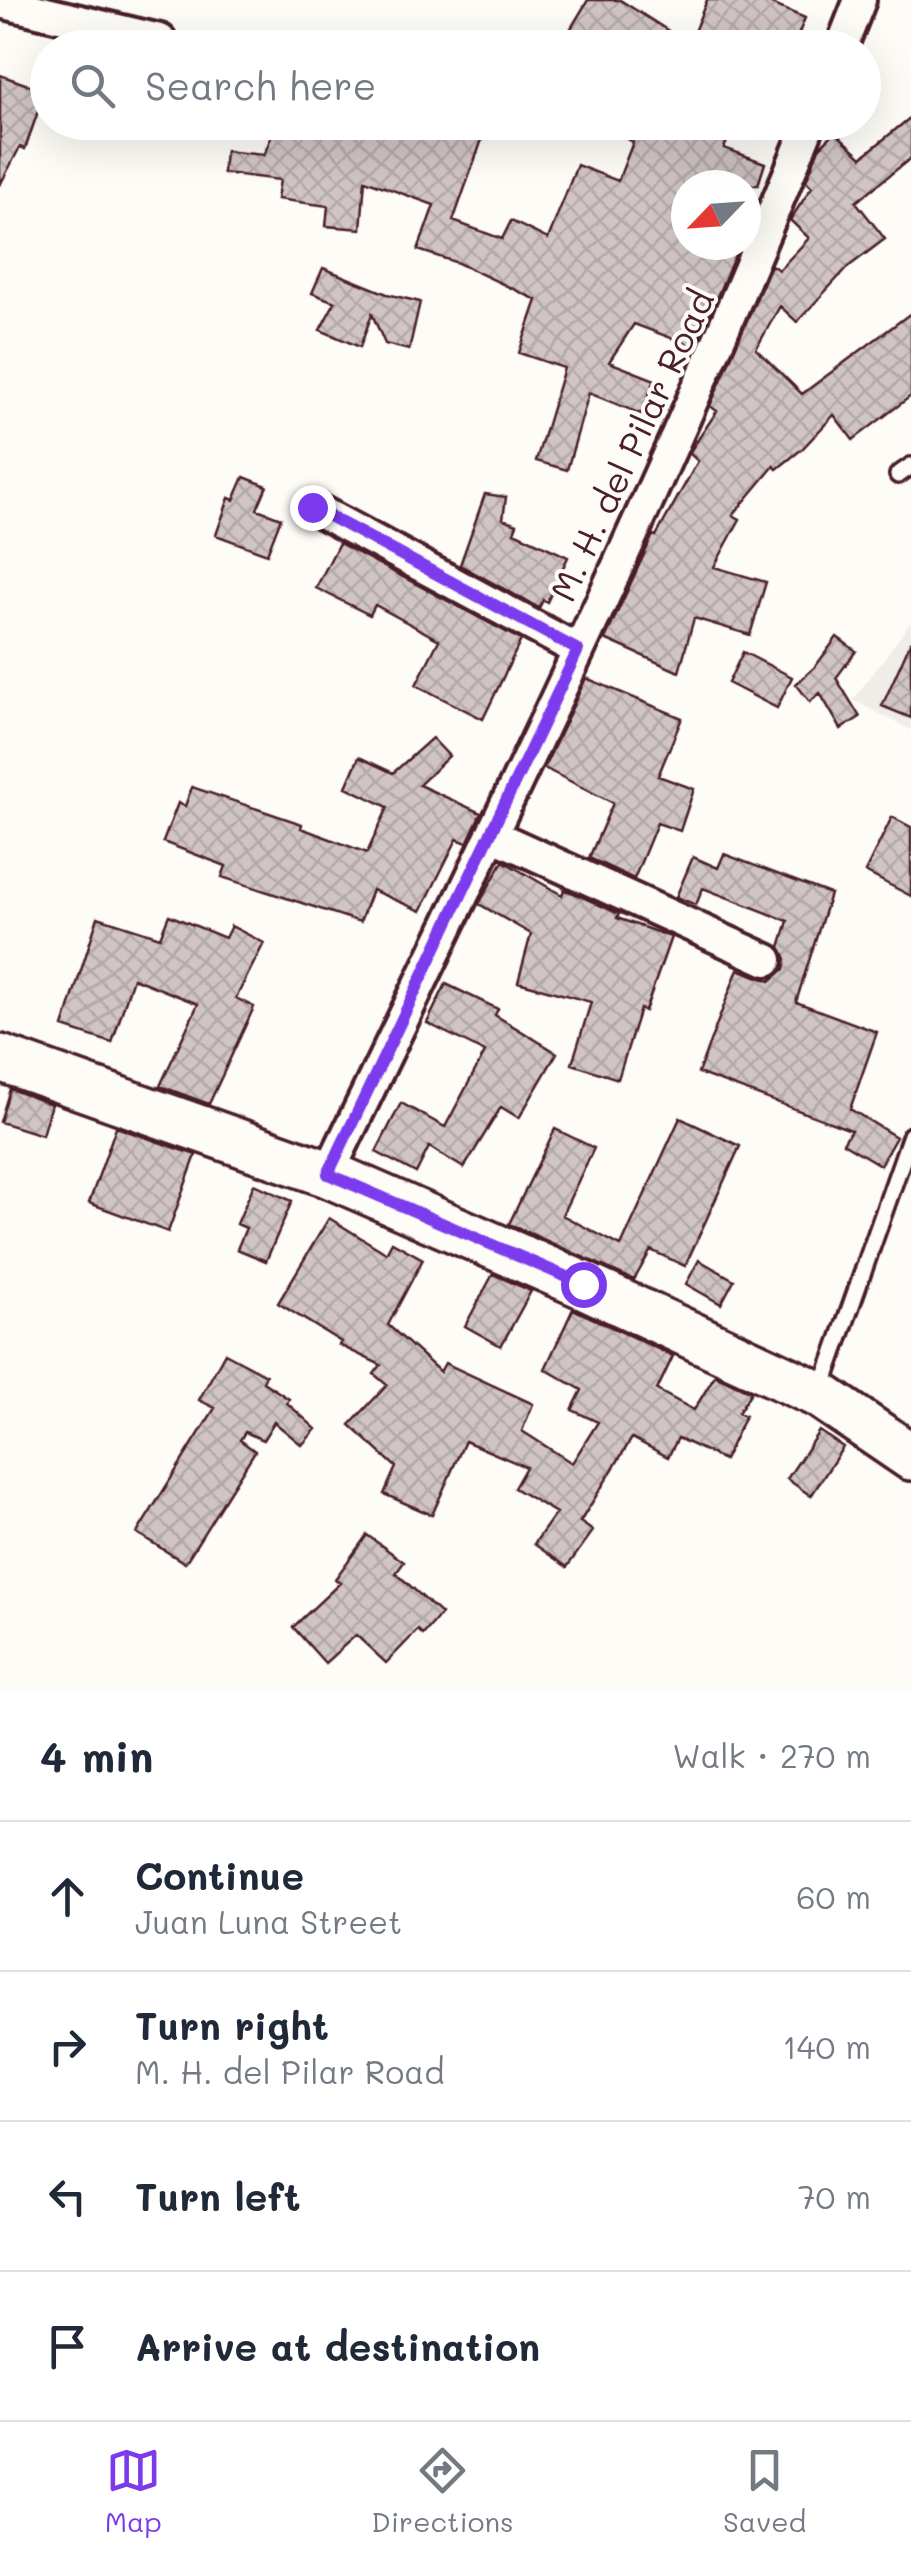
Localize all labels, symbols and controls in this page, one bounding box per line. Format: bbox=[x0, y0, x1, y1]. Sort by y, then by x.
search box bbox=[30, 30, 881, 140]
icon: search bbox=[65, 58, 120, 113]
text: Search here bbox=[145, 60, 376, 110]
north arrow bbox=[671, 170, 761, 260]
street label: M. H. del Pilar Road bbox=[539, 282, 723, 608]
route end bbox=[290, 485, 336, 531]
route start bbox=[561, 1262, 607, 1308]
text: 4 min bbox=[40, 1728, 153, 1783]
text: Walk · 270 m bbox=[672, 1734, 871, 1776]
text: Continue bbox=[135, 1850, 304, 1900]
icon: ahead bbox=[40, 1869, 95, 1924]
text: 60 m bbox=[796, 1875, 871, 1917]
text: Juan Luna Street bbox=[135, 1900, 402, 1942]
text: Turn right bbox=[135, 2000, 329, 2050]
icon: right bbox=[40, 2019, 95, 2074]
text: 140 m bbox=[782, 2025, 871, 2067]
text: M. H. del Pilar Road bbox=[135, 2050, 444, 2092]
icon: left bbox=[40, 2169, 95, 2224]
text: Turn left bbox=[135, 2171, 301, 2221]
text: 70 m bbox=[798, 2175, 871, 2217]
icon: arrive bbox=[40, 2319, 95, 2374]
text: Arrive at destination bbox=[135, 2321, 540, 2371]
tab: Map bbox=[105, 2443, 162, 2539]
tab: Directions bbox=[371, 2443, 514, 2539]
tab: Saved bbox=[723, 2443, 806, 2539]

